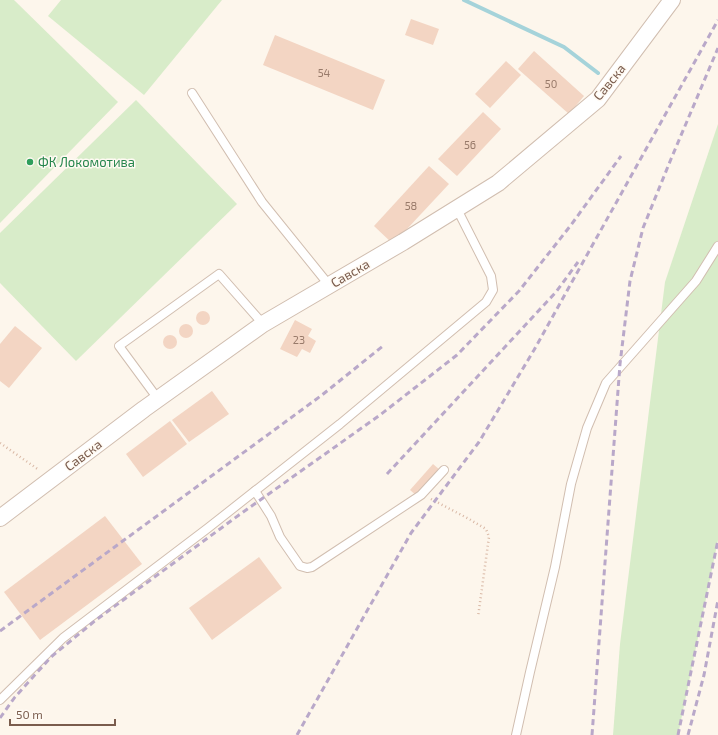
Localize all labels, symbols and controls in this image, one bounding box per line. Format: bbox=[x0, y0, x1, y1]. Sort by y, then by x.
street label: Савска bbox=[589, 61, 629, 103]
house number: 54 bbox=[318, 66, 331, 79]
house number: 50 bbox=[545, 77, 557, 90]
house number: 56 bbox=[464, 138, 476, 151]
place label: ФК Локомотива bbox=[38, 154, 135, 170]
marker: ФК Локомотива bbox=[25, 157, 35, 167]
house number: 58 bbox=[405, 199, 417, 212]
street label: Савска bbox=[328, 255, 372, 291]
house number: 23 bbox=[293, 333, 305, 346]
street label: Савска bbox=[61, 436, 105, 474]
scale bar bbox=[10, 701, 115, 727]
text: 50 m bbox=[16, 707, 43, 721]

